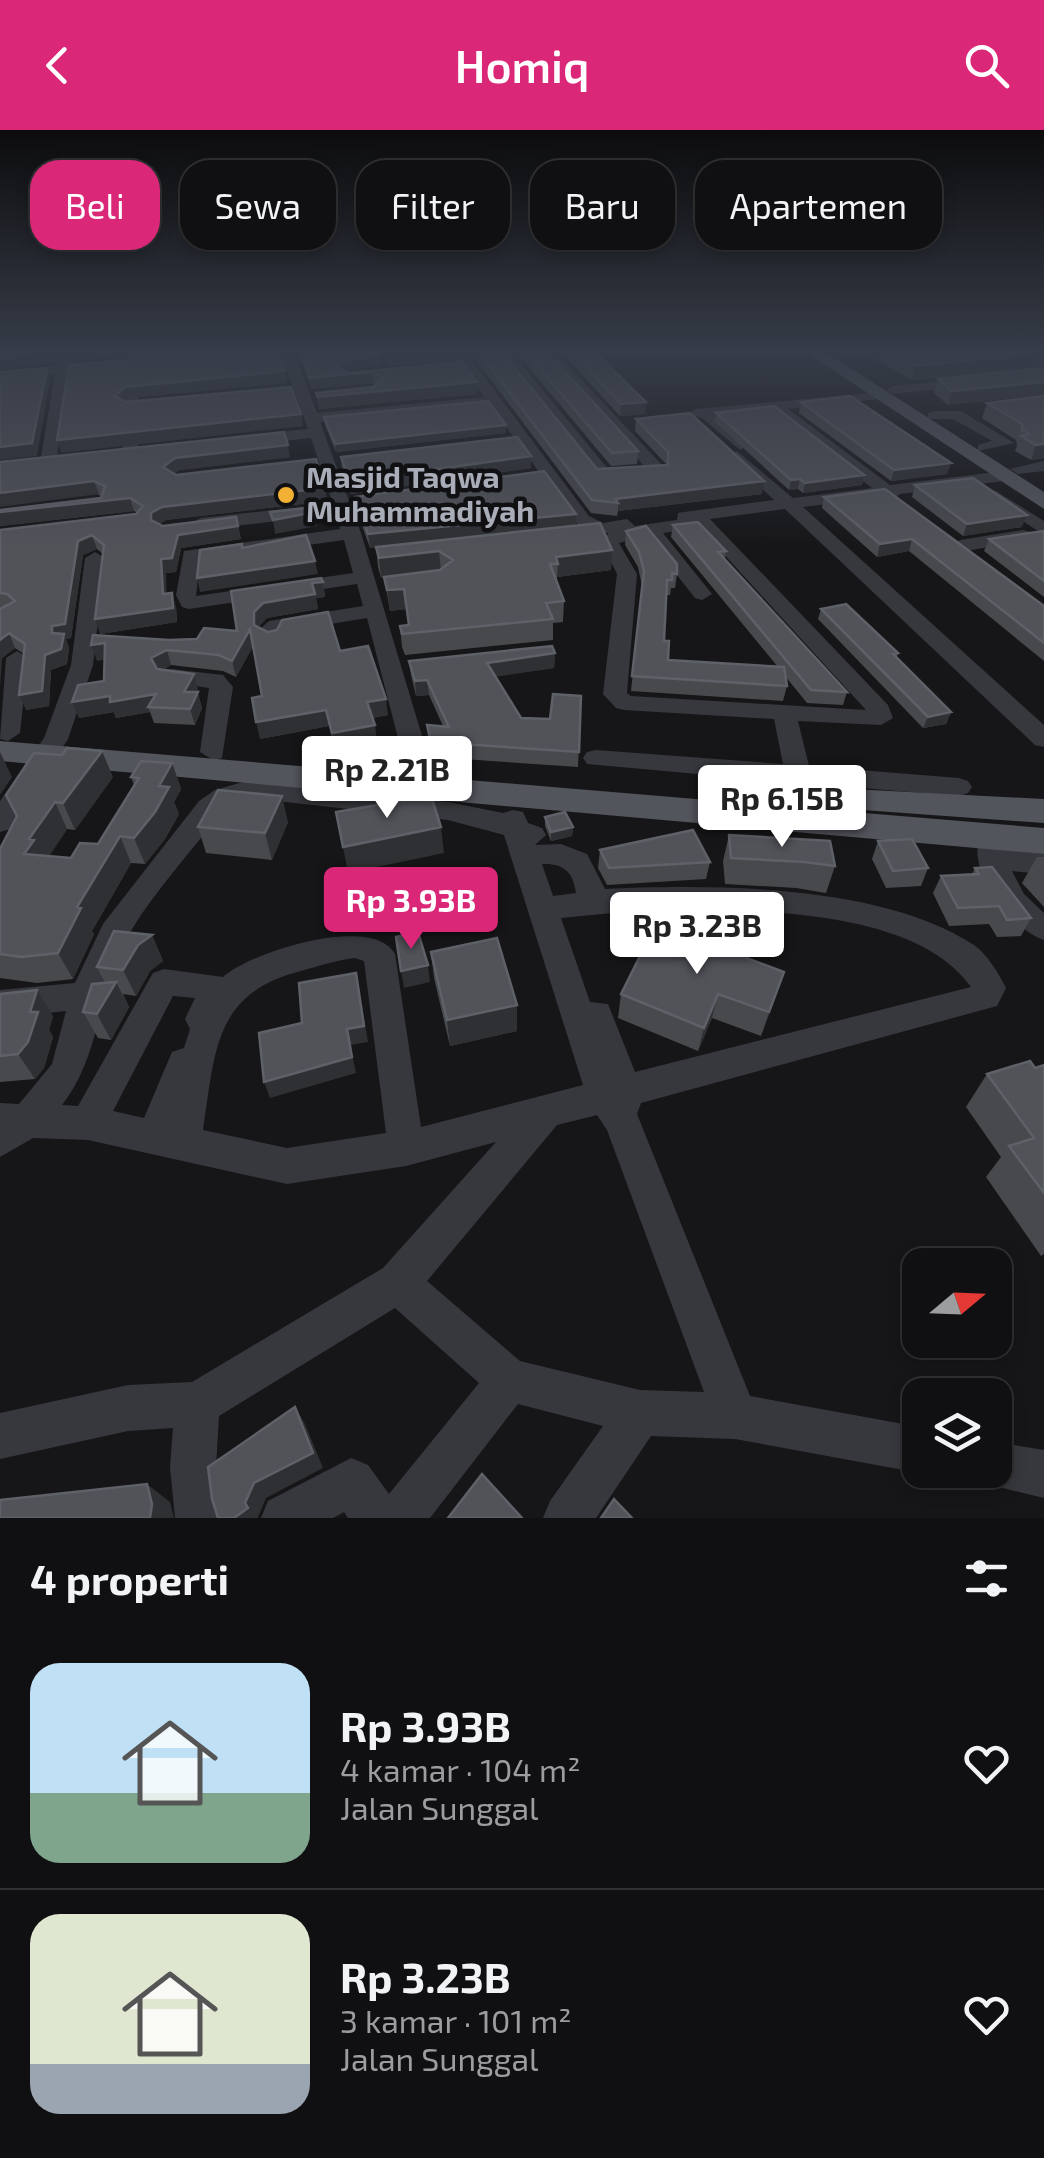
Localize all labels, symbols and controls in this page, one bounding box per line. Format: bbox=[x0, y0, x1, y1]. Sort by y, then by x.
icon: back bbox=[30, 38, 85, 93]
text: Homiq bbox=[455, 38, 589, 92]
icon: search bbox=[959, 38, 1014, 93]
chip: Beli bbox=[30, 160, 160, 250]
chip: Sewa bbox=[180, 160, 336, 250]
chip: Filter bbox=[356, 160, 510, 250]
chip: Baru bbox=[530, 160, 675, 250]
chip: Apartemen bbox=[695, 160, 942, 250]
place label: Masjid Taqwa Muhammadiyah bbox=[306, 458, 534, 529]
marker: Masjid Taqwa Muhammadiyah bbox=[275, 484, 297, 506]
pin: Rp 2.21B bbox=[284, 736, 490, 821]
text: Rp 2.21B bbox=[324, 749, 450, 787]
pin: Rp 6.15B bbox=[679, 765, 885, 850]
text: Rp 6.15B bbox=[720, 778, 844, 816]
pin: Rp 3.93B bbox=[308, 867, 514, 952]
text: Rp 3.93B bbox=[346, 880, 476, 918]
pin: Rp 3.23B bbox=[594, 892, 800, 977]
text: Rp 3.23B bbox=[632, 905, 762, 943]
north arrow bbox=[902, 1248, 1012, 1358]
map controls bbox=[902, 1248, 1012, 1488]
button: layers bbox=[902, 1378, 1012, 1488]
icon: filters bbox=[959, 1551, 1014, 1606]
text: 4 properti bbox=[30, 1553, 229, 1603]
text: Rp 3.93B bbox=[340, 1700, 511, 1750]
icon: home bbox=[110, 1703, 230, 1823]
icon: heart bbox=[959, 1736, 1014, 1791]
text: 4 kamar · 104 m² bbox=[340, 1750, 580, 1788]
text: Jalan Sunggal bbox=[340, 1788, 539, 1826]
text: Rp 3.23B bbox=[340, 1951, 511, 2001]
icon: home bbox=[110, 1954, 230, 2074]
icon: heart bbox=[959, 1987, 1014, 2042]
text: 3 kamar · 101 m² bbox=[340, 2001, 572, 2039]
text: Jalan Sunggal bbox=[340, 2039, 539, 2077]

